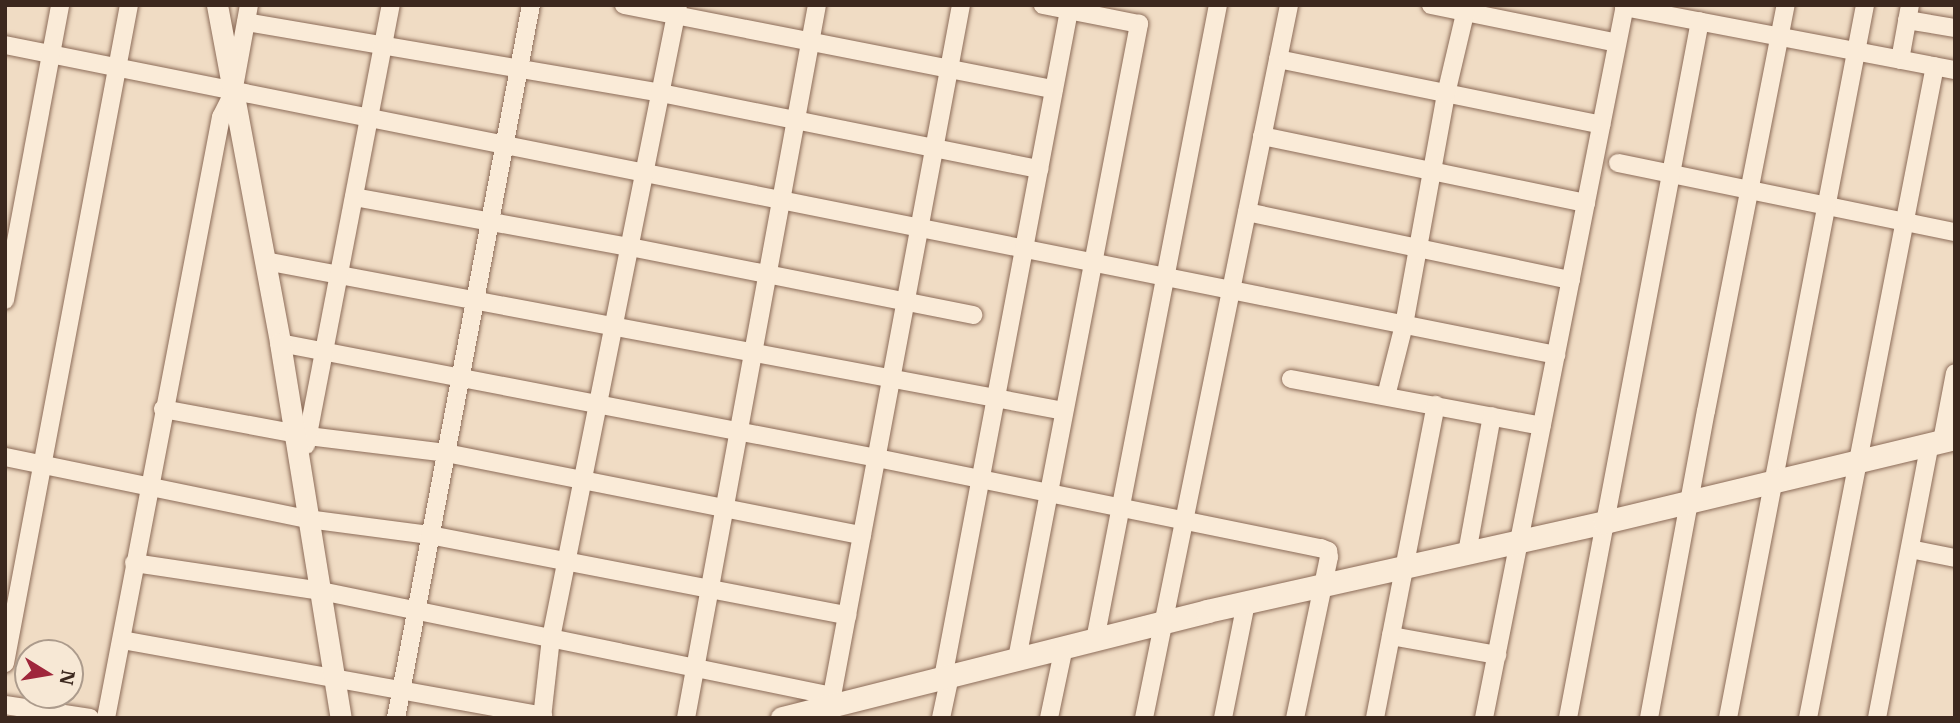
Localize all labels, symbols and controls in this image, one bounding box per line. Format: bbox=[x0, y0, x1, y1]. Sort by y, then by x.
north arrow bbox=[14, 639, 84, 709]
text: N bbox=[54, 668, 81, 687]

